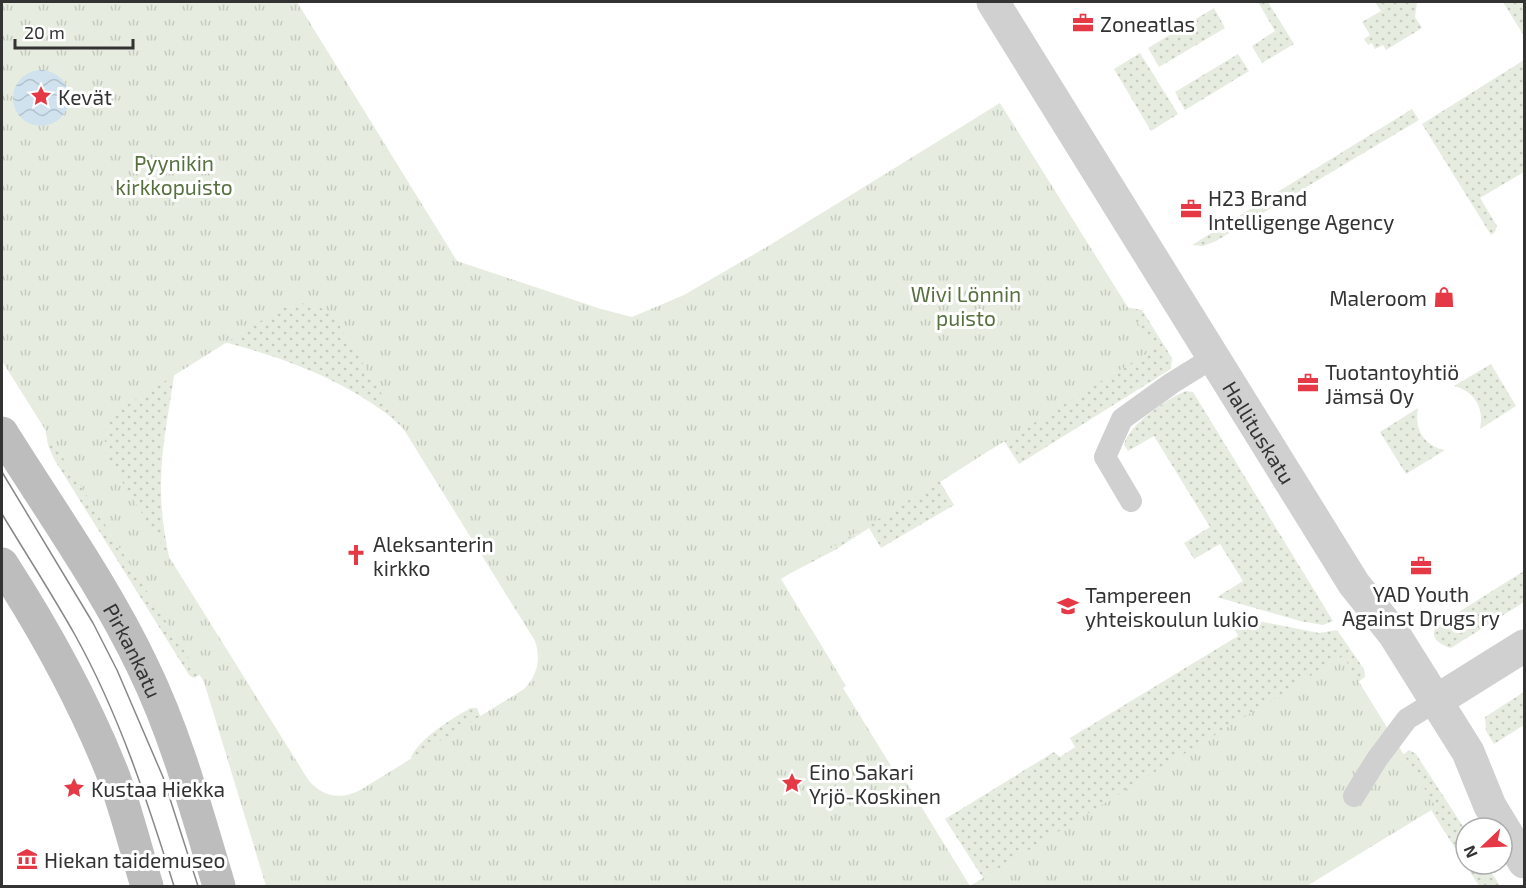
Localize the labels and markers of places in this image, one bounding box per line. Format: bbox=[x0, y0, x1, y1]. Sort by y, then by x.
office icon: Zoneatlas bbox=[1071, 11, 1095, 35]
place label: Zoneatlas bbox=[1100, 11, 1195, 36]
place icon: Kevät bbox=[29, 84, 53, 108]
place label: Kevät bbox=[58, 84, 112, 109]
place label: H23 Brand Intelligenge Agency bbox=[1208, 185, 1394, 234]
office icon: H23 Brand Intelligenge Agency bbox=[1179, 197, 1203, 221]
place label: Maleroom bbox=[1329, 285, 1427, 310]
shop icon: Maleroom bbox=[1432, 285, 1456, 309]
place label: Tuotantoyhtiö Jämsä Oy bbox=[1325, 359, 1459, 408]
office icon: Tuotantoyhtiö Jämsä Oy bbox=[1296, 371, 1320, 395]
place label: Aleksanterin kirkko bbox=[373, 531, 494, 580]
church icon: Aleksanterin kirkko bbox=[344, 543, 368, 567]
office icon: YAD Youth Against Drugs ry bbox=[1409, 554, 1433, 578]
place label: YAD Youth Against Drugs ry bbox=[1342, 581, 1500, 630]
place label: Tampereen yhteiskoulun lukio bbox=[1085, 582, 1259, 631]
school or university icon: Tampereen yhteiskoulun lukio bbox=[1056, 594, 1080, 618]
place label: Eino Sakari Yrjö-Koskinen bbox=[809, 759, 941, 809]
place icon: Eino Sakari Yrjö-Koskinen bbox=[780, 771, 804, 795]
place icon: Kustaa Hiekka bbox=[62, 776, 86, 800]
place label: Kustaa Hiekka bbox=[91, 776, 225, 801]
museum icon: Hiekan taidemuseo bbox=[15, 847, 39, 871]
place label: Hiekan taidemuseo bbox=[44, 847, 226, 872]

